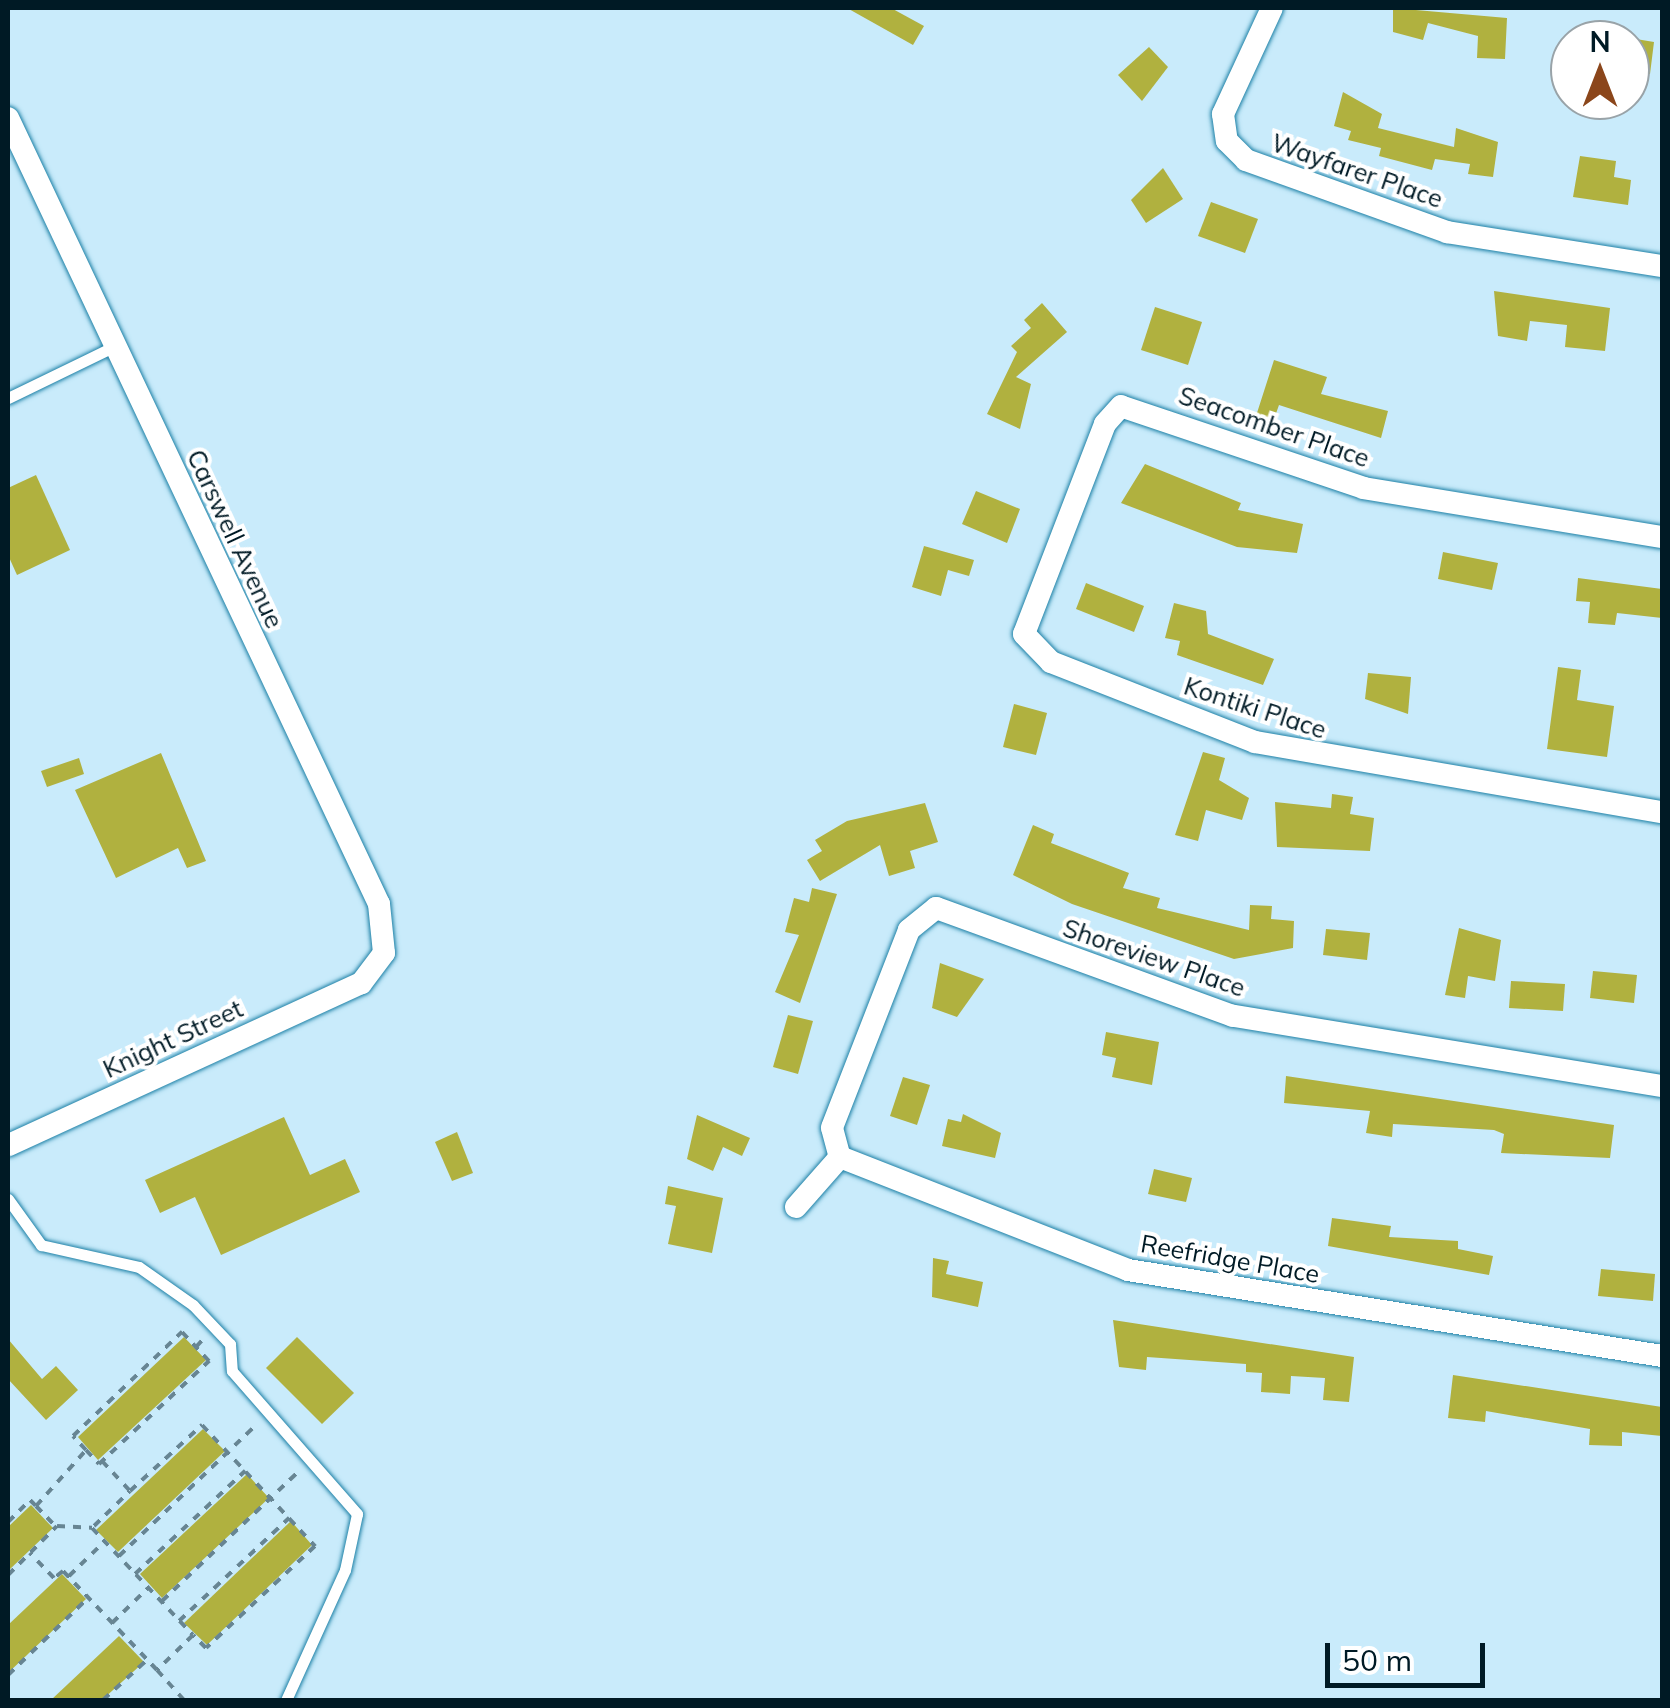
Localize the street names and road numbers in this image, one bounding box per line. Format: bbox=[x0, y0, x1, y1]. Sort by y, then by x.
street label: Wayfarer Place bbox=[1267, 128, 1447, 214]
street label: Seacomber Place bbox=[1175, 380, 1373, 474]
street label: Carswell Avenue bbox=[181, 445, 289, 633]
street label: Kontiki Place bbox=[1180, 671, 1330, 745]
street label: Shoreview Place bbox=[1059, 913, 1249, 1003]
street label: Knight Street bbox=[98, 994, 248, 1084]
street label: Reefridge Place bbox=[1138, 1229, 1322, 1289]

